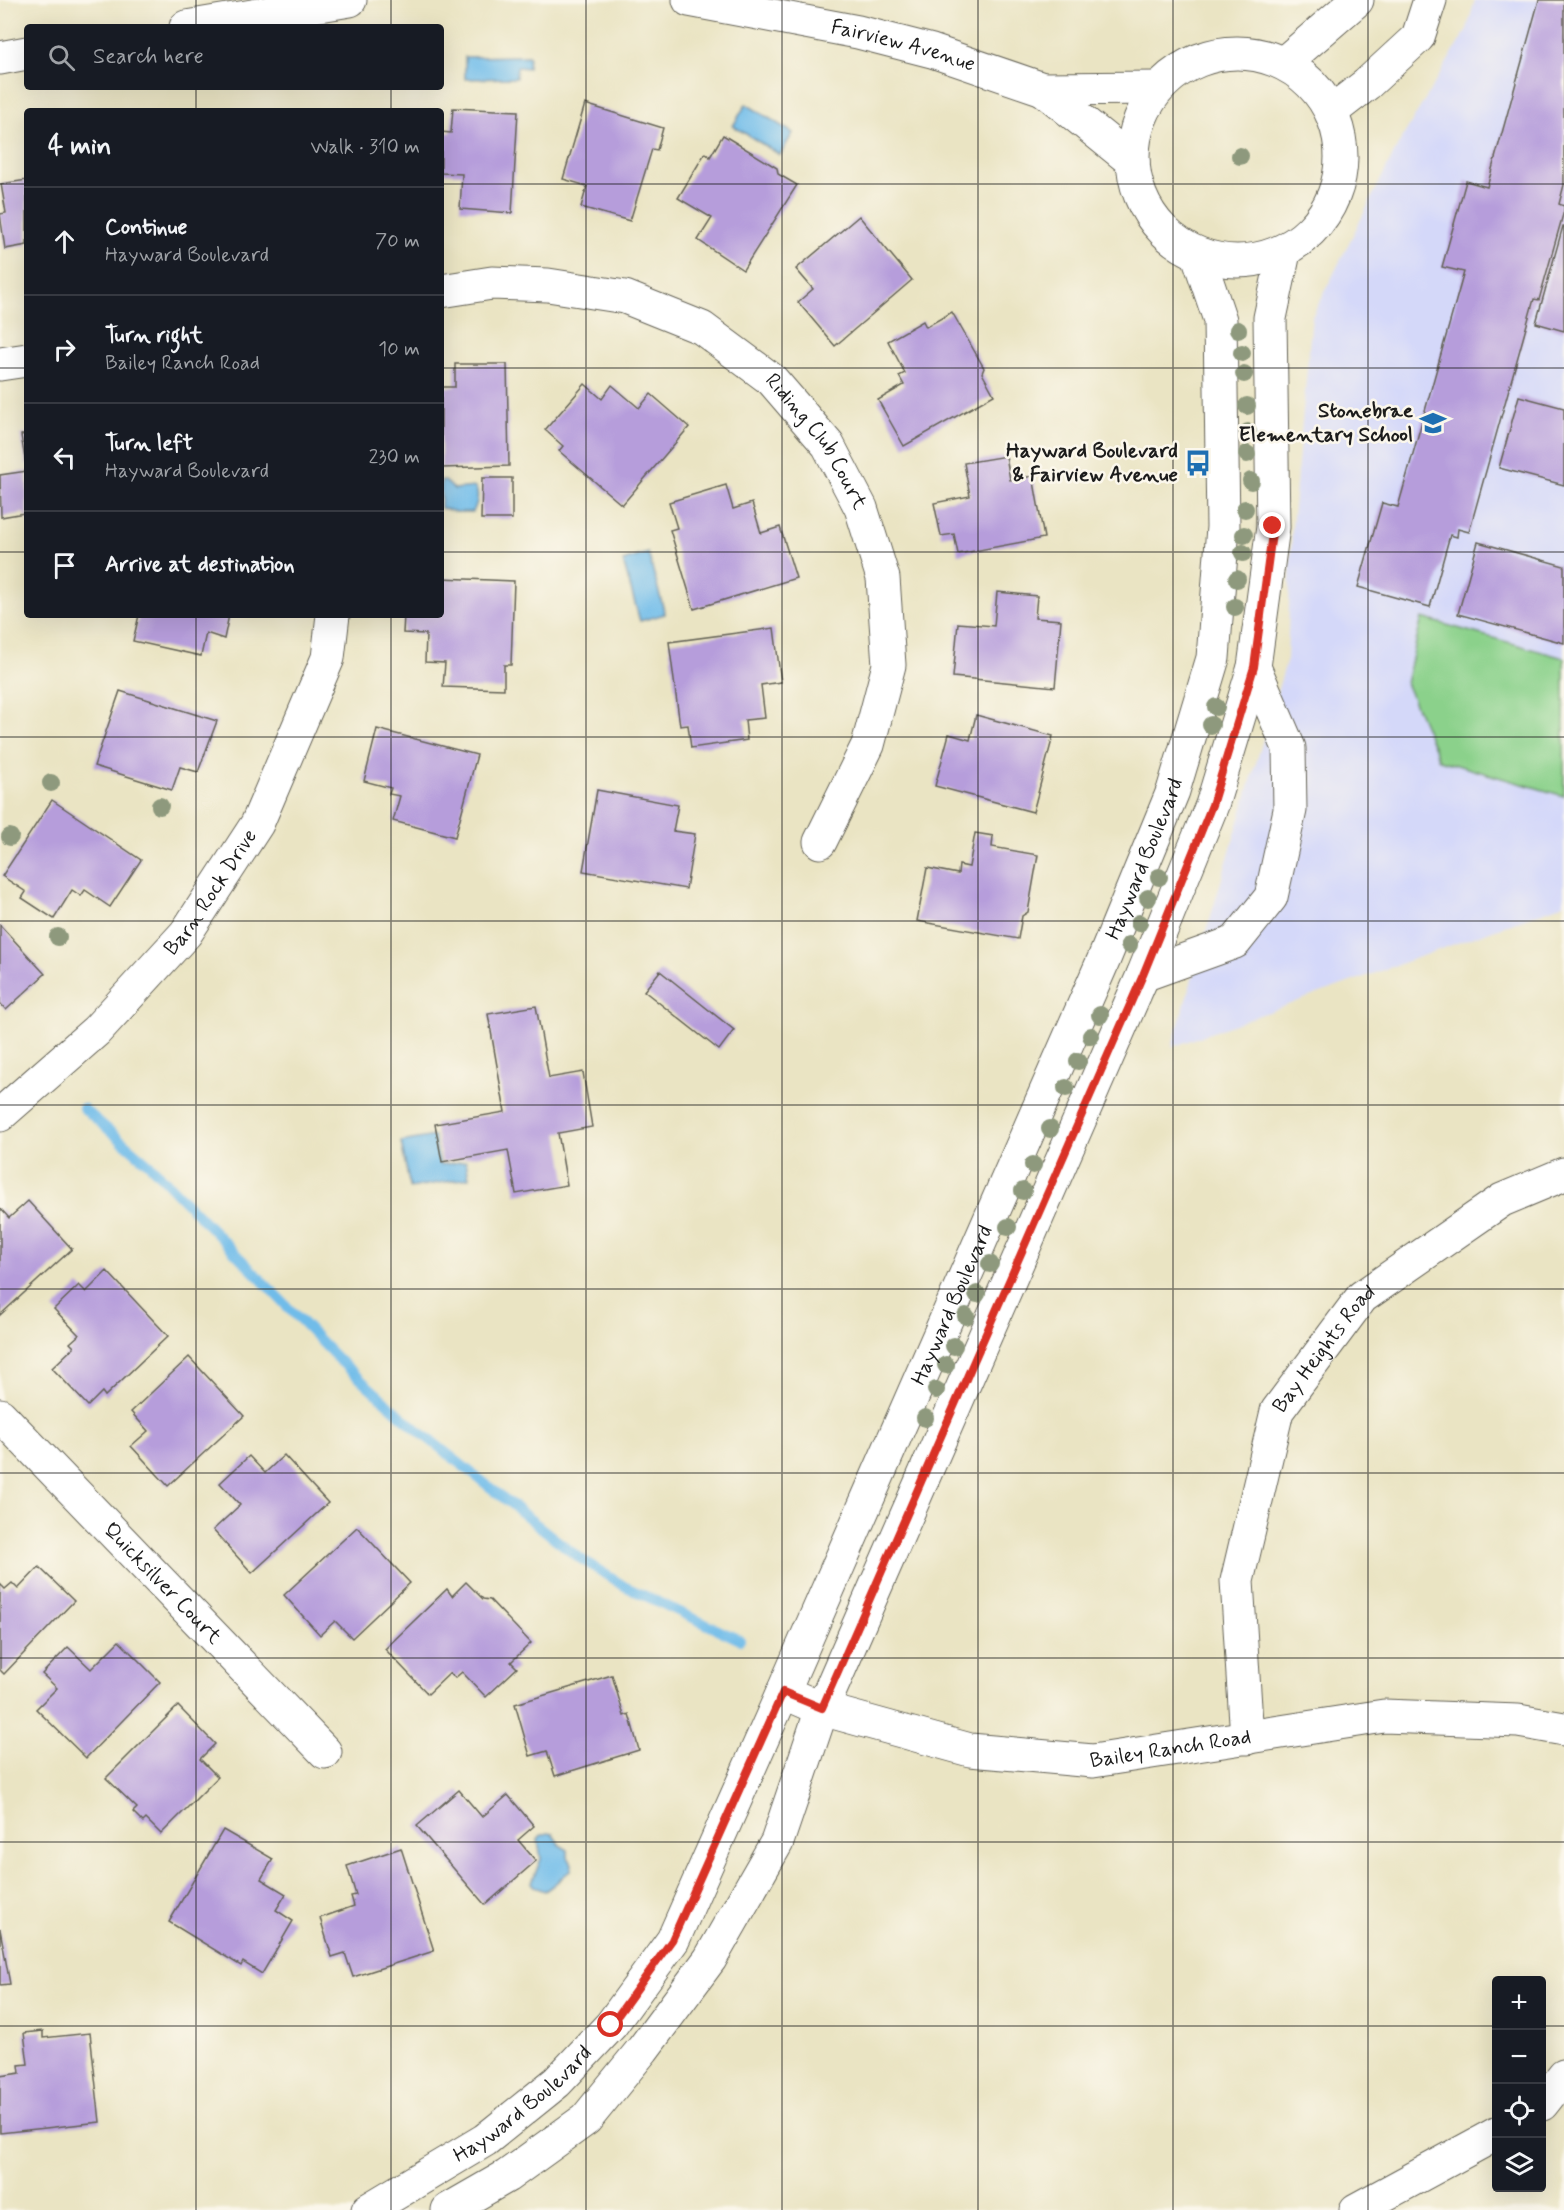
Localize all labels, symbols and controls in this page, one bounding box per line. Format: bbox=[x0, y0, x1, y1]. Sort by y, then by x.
street label: Fairview Avenue bbox=[829, 13, 979, 79]
search box bbox=[24, 24, 444, 90]
icon: search bbox=[45, 41, 78, 74]
text: Search here bbox=[93, 43, 204, 71]
text: 4 min bbox=[48, 130, 111, 164]
text: Walk · 310 m bbox=[310, 134, 420, 161]
text: Continue bbox=[105, 214, 187, 242]
icon: ahead bbox=[48, 225, 81, 258]
text: 70 m bbox=[375, 228, 420, 255]
text: Hayward Boulevard bbox=[105, 242, 269, 269]
text: Turn right bbox=[105, 322, 203, 350]
icon: right bbox=[48, 333, 81, 366]
text: 10 m bbox=[378, 336, 420, 363]
text: Bailey Ranch Road bbox=[105, 350, 260, 377]
street label: Riding Club Court bbox=[758, 367, 874, 515]
place label: Stonebrae Elementary School bbox=[1238, 397, 1414, 449]
school or university icon: Stonebrae Elementary School bbox=[1418, 408, 1448, 438]
text: Turn left bbox=[105, 430, 193, 458]
place label: Hayward Boulevard & Fairview Avenue bbox=[1006, 437, 1178, 489]
icon: left bbox=[48, 441, 81, 474]
text: 230 m bbox=[368, 444, 420, 471]
bus stop icon: Hayward Boulevard & Fairview Avenue bbox=[1183, 448, 1213, 478]
text: Hayward Boulevard bbox=[105, 458, 269, 485]
route end bbox=[1259, 512, 1285, 538]
icon: arrive bbox=[48, 549, 81, 582]
text: Arrive at destination bbox=[105, 551, 295, 579]
street label: Hayward Boulevard bbox=[1099, 775, 1190, 944]
street label: Barn Rock Drive bbox=[158, 824, 264, 962]
street label: Hayward Boulevard bbox=[905, 1221, 1000, 1390]
street label: Bay Heights Road bbox=[1266, 1278, 1381, 1419]
street label: Quicksilver Court bbox=[97, 1516, 228, 1651]
street label: Bailey Ranch Road bbox=[1088, 1723, 1253, 1775]
map controls bbox=[1492, 1976, 1546, 2192]
button: + bbox=[1492, 1976, 1546, 2030]
route start bbox=[597, 2011, 623, 2037]
button: − bbox=[1492, 2030, 1546, 2084]
street label: Hayward Boulevard bbox=[448, 2039, 598, 2170]
button: locate bbox=[1492, 2084, 1546, 2138]
button: layers bbox=[1492, 2138, 1546, 2192]

